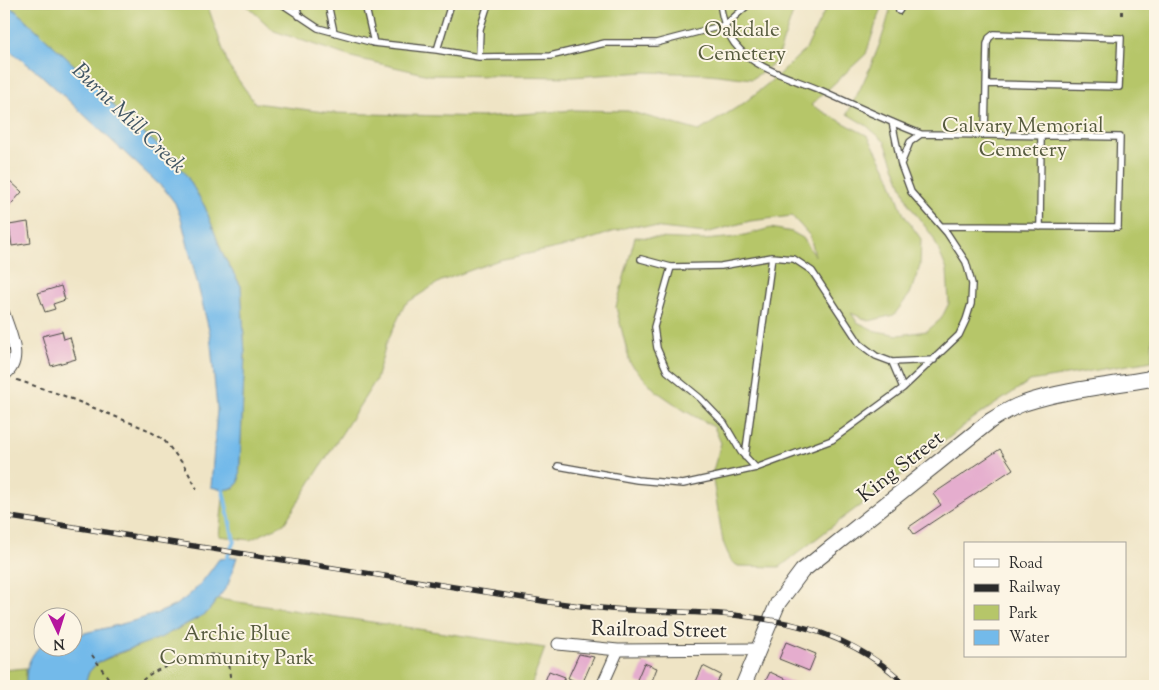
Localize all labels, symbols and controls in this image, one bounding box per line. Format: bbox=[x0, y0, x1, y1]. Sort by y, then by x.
park label: Oakdale Cemetery bbox=[698, 16, 787, 70]
water label: Burnt Mill Creek bbox=[64, 56, 192, 182]
park label: Calvary Memorial Cemetery bbox=[942, 112, 1104, 166]
street label: King Street bbox=[852, 424, 951, 511]
legend bbox=[964, 542, 1126, 658]
text: Road bbox=[1009, 554, 1043, 575]
text: Railway bbox=[1009, 578, 1061, 599]
text: Park bbox=[1009, 604, 1038, 625]
north arrow bbox=[32, 608, 82, 658]
street label: Railroad Street bbox=[591, 615, 727, 647]
park label: Archie Blue Community Park bbox=[160, 620, 315, 674]
text: Water bbox=[1009, 628, 1050, 649]
text: N bbox=[52, 633, 65, 653]

